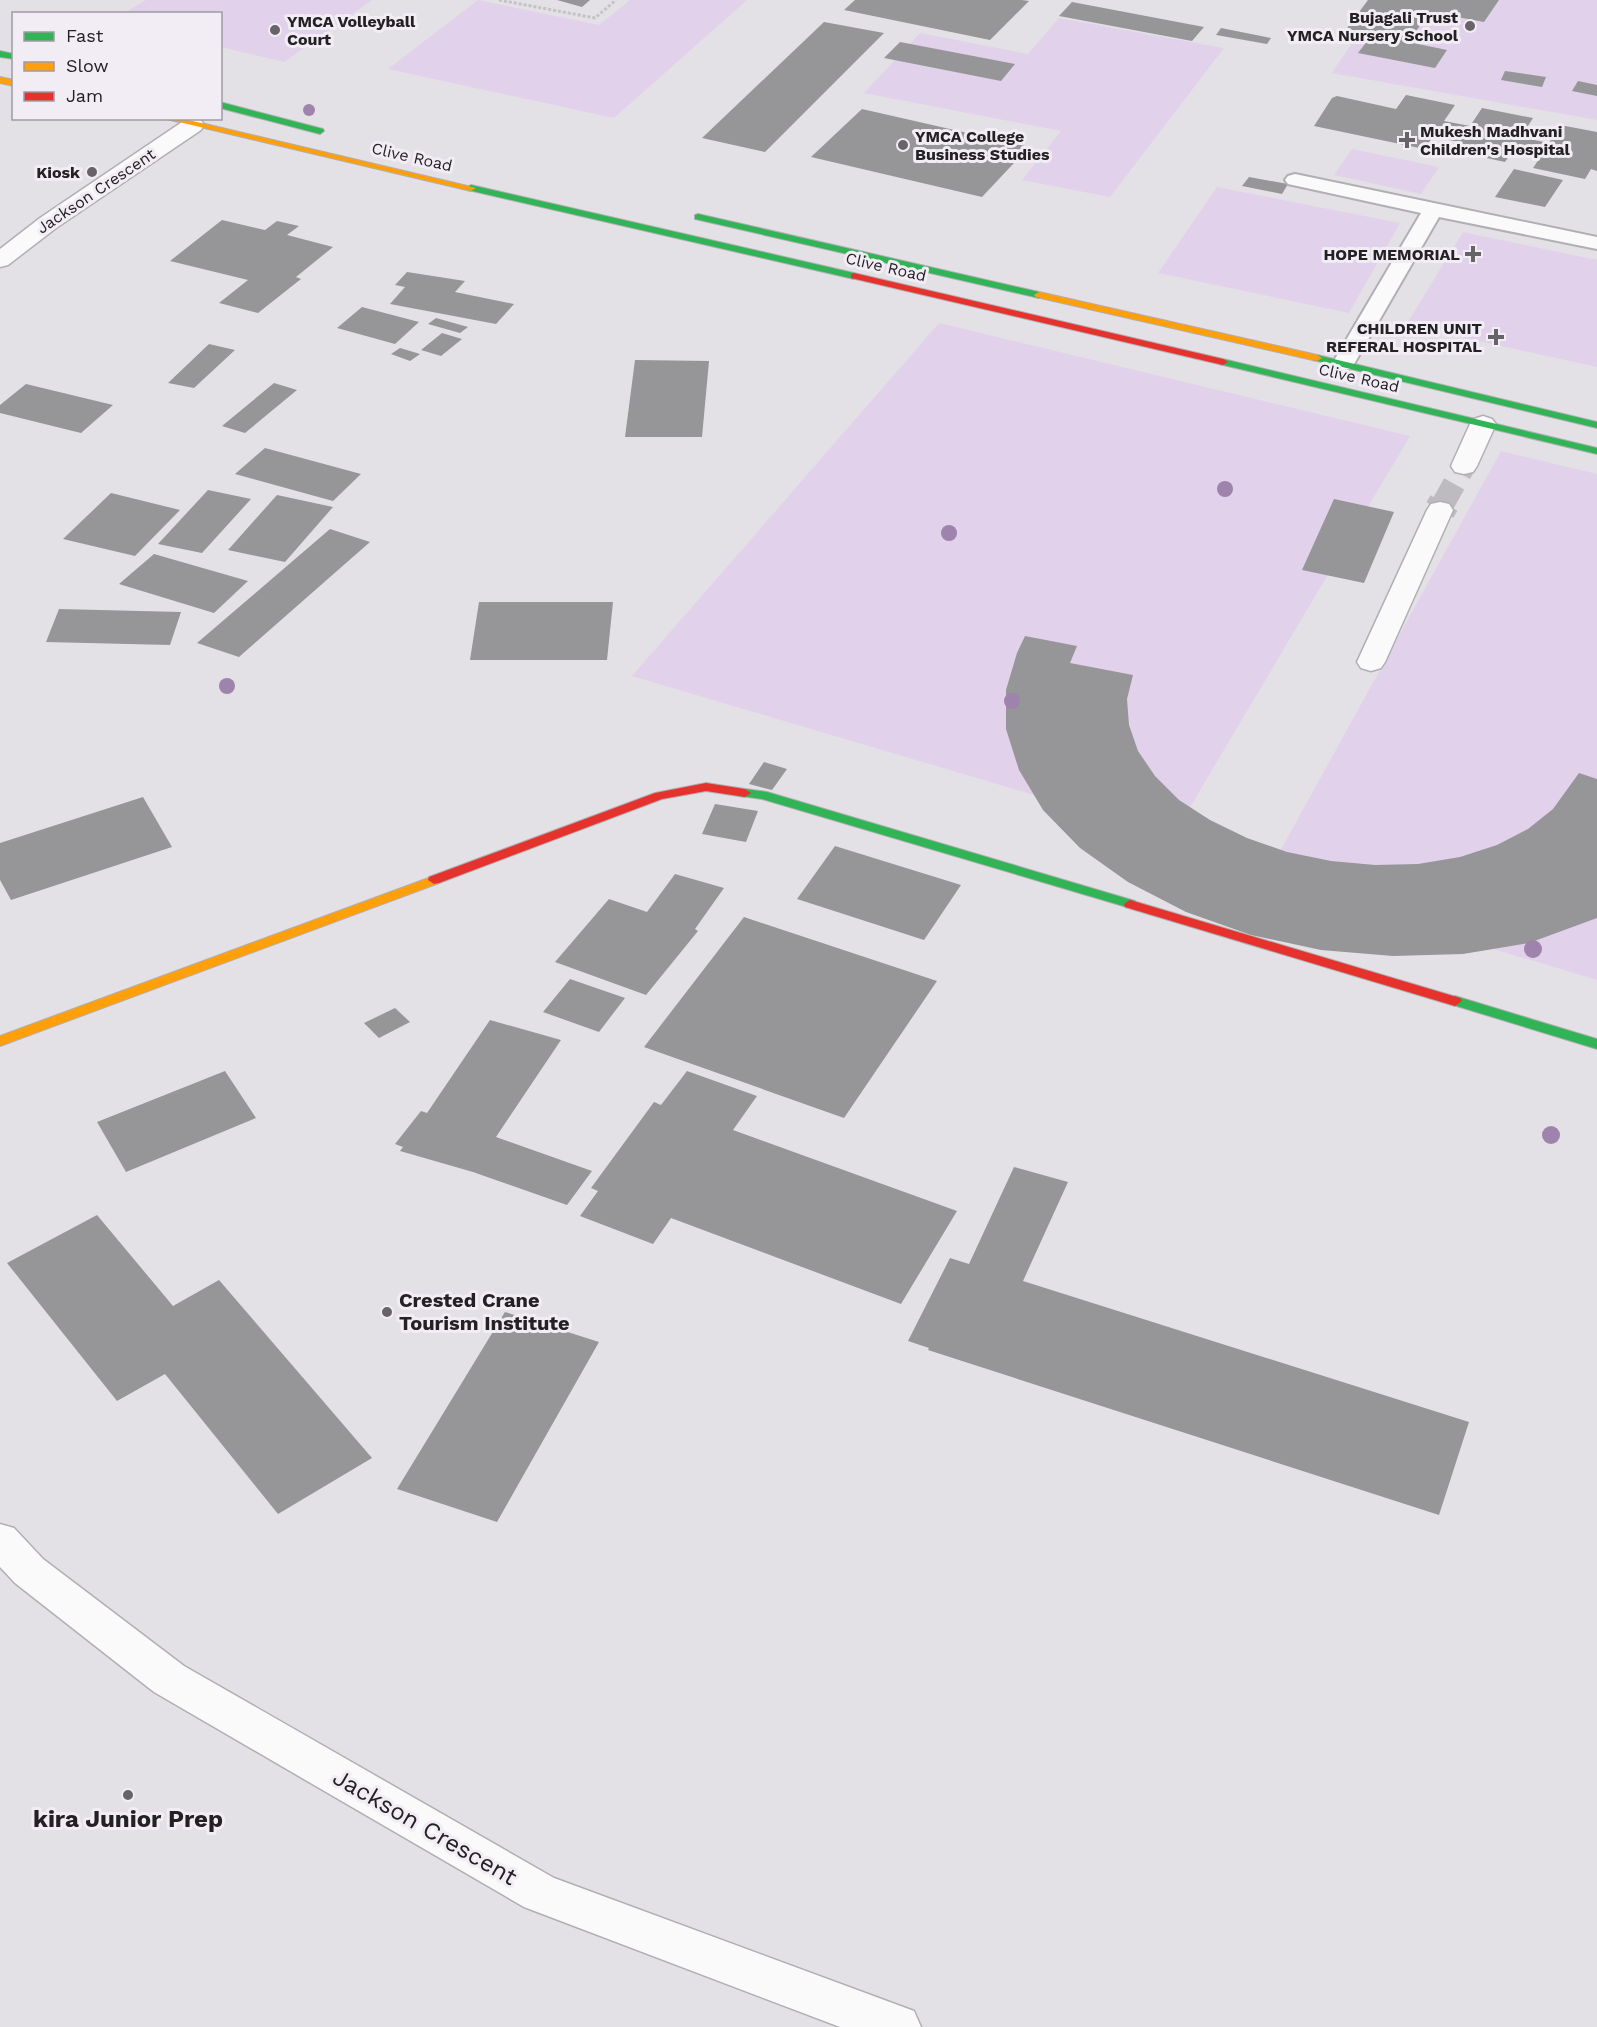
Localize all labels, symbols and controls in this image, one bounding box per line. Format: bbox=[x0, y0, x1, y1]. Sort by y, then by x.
place label: Bujagali Trust YMCA Nursery School bbox=[1287, 8, 1459, 45]
legend bbox=[12, 12, 222, 120]
place label: YMCA Volleyball Court bbox=[287, 12, 416, 49]
marker: Bujagali Trust YMCA Nursery School bbox=[1463, 19, 1477, 33]
marker: YMCA Volleyball Court bbox=[268, 23, 282, 37]
text: Fast bbox=[66, 25, 104, 46]
text: Slow bbox=[66, 55, 109, 76]
text: Jam bbox=[66, 85, 103, 106]
place label: Mukesh Madhvani Children's Hospital bbox=[1420, 122, 1571, 159]
place label: YMCA College Business Studies bbox=[915, 127, 1050, 164]
marker: Mukesh Madhvani Children's Hospital bbox=[1398, 131, 1416, 149]
street label: Clive Road bbox=[370, 138, 454, 176]
marker: YMCA College Business Studies bbox=[896, 138, 910, 152]
street label: Jackson Crescent bbox=[33, 144, 159, 238]
place label: Kiosk bbox=[36, 163, 80, 182]
marker: Kiosk bbox=[85, 165, 99, 179]
place label: HOPE MEMORIAL bbox=[1323, 245, 1460, 264]
marker: HOPE MEMORIAL bbox=[1464, 245, 1482, 263]
street label: Clive Road bbox=[844, 248, 928, 286]
place label: CHILDREN UNIT REFERAL HOSPITAL bbox=[1326, 319, 1483, 356]
marker: CHILDREN UNIT REFERAL HOSPITAL bbox=[1487, 328, 1505, 346]
street label: Clive Road bbox=[1317, 359, 1401, 397]
place label: Crested Crane Tourism Institute bbox=[399, 1288, 570, 1335]
marker: Crested Crane Tourism Institute bbox=[380, 1305, 394, 1319]
street label: Jackson Crescent bbox=[328, 1763, 522, 1891]
marker: kira Junior Prep bbox=[121, 1788, 135, 1802]
place label: kira Junior Prep bbox=[33, 1805, 223, 1833]

